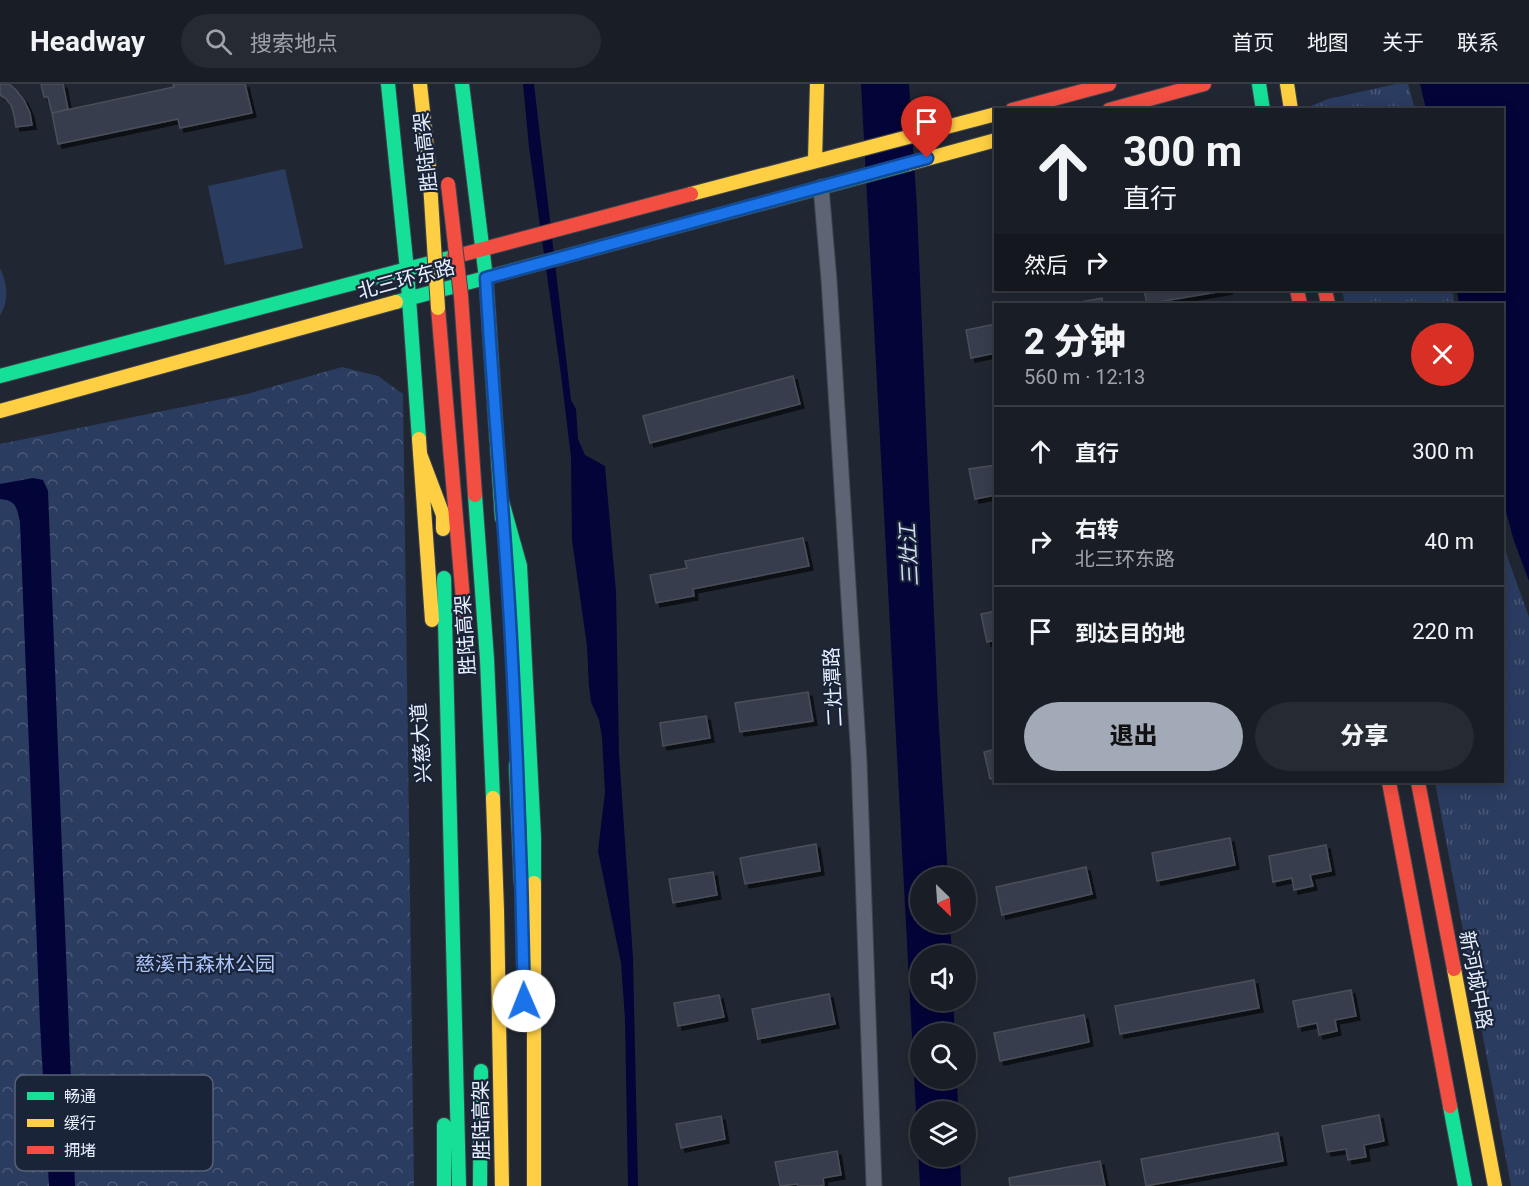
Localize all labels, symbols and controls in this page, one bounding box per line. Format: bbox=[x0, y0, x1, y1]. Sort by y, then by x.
search box bbox=[181, 14, 601, 68]
text: Headway bbox=[30, 25, 145, 58]
icon: search bbox=[202, 25, 235, 58]
text: 搜索地点 bbox=[250, 31, 338, 56]
text: 首页 bbox=[1232, 31, 1274, 55]
text: 地图 bbox=[1307, 31, 1349, 55]
text: 关于 bbox=[1382, 31, 1424, 55]
text: 联系 bbox=[1457, 31, 1499, 55]
pin bbox=[901, 96, 952, 158]
icon: arrive bbox=[910, 105, 943, 138]
street label: 胜陆高架 bbox=[409, 111, 441, 193]
text: 300 m bbox=[1123, 127, 1242, 176]
icon: ahead bbox=[1024, 132, 1102, 210]
text: 直行 bbox=[1123, 183, 1177, 215]
icon: right bbox=[1080, 246, 1113, 279]
text: 然后 bbox=[1024, 253, 1068, 278]
street label: 北三环东路 bbox=[355, 254, 457, 304]
text: 2 分钟 bbox=[1024, 321, 1126, 363]
button: close bbox=[1411, 323, 1474, 386]
text: 560 m · 12:13 bbox=[1024, 365, 1145, 389]
icon: ahead bbox=[1024, 435, 1057, 468]
text: 300 m bbox=[1412, 439, 1474, 464]
text: 直行 bbox=[1075, 441, 1119, 466]
text: 右转 bbox=[1075, 517, 1119, 542]
water label: 三灶江 bbox=[895, 521, 923, 587]
icon: right bbox=[1024, 525, 1057, 558]
text: 40 m bbox=[1425, 529, 1474, 554]
text: 北三环东路 bbox=[1075, 547, 1175, 571]
street label: 胜陆高架 bbox=[450, 594, 480, 676]
icon: arrive bbox=[1024, 615, 1057, 648]
text: 220 m bbox=[1412, 619, 1474, 644]
text: 到达目的地 bbox=[1075, 621, 1185, 646]
street label: 二灶潭路 bbox=[819, 646, 847, 728]
street label: 兴慈大道 bbox=[406, 702, 436, 784]
button: 退出 bbox=[1024, 702, 1243, 771]
button: 分享 bbox=[1255, 702, 1474, 771]
north arrow bbox=[910, 867, 976, 933]
map controls bbox=[910, 867, 976, 1167]
street label: 新河城中路 bbox=[1455, 929, 1497, 1031]
button: sound bbox=[910, 945, 976, 1011]
park label: 慈溪市森林公园 bbox=[135, 952, 275, 976]
position arrow bbox=[492, 969, 556, 1033]
button: search bbox=[910, 1023, 976, 1089]
legend bbox=[15, 1075, 213, 1171]
street label: 胜陆高架 bbox=[468, 1080, 494, 1160]
text: 畅通 bbox=[64, 1087, 96, 1106]
button: layers bbox=[910, 1101, 976, 1167]
text: 缓行 bbox=[64, 1114, 96, 1133]
text: 拥堵 bbox=[64, 1141, 96, 1160]

